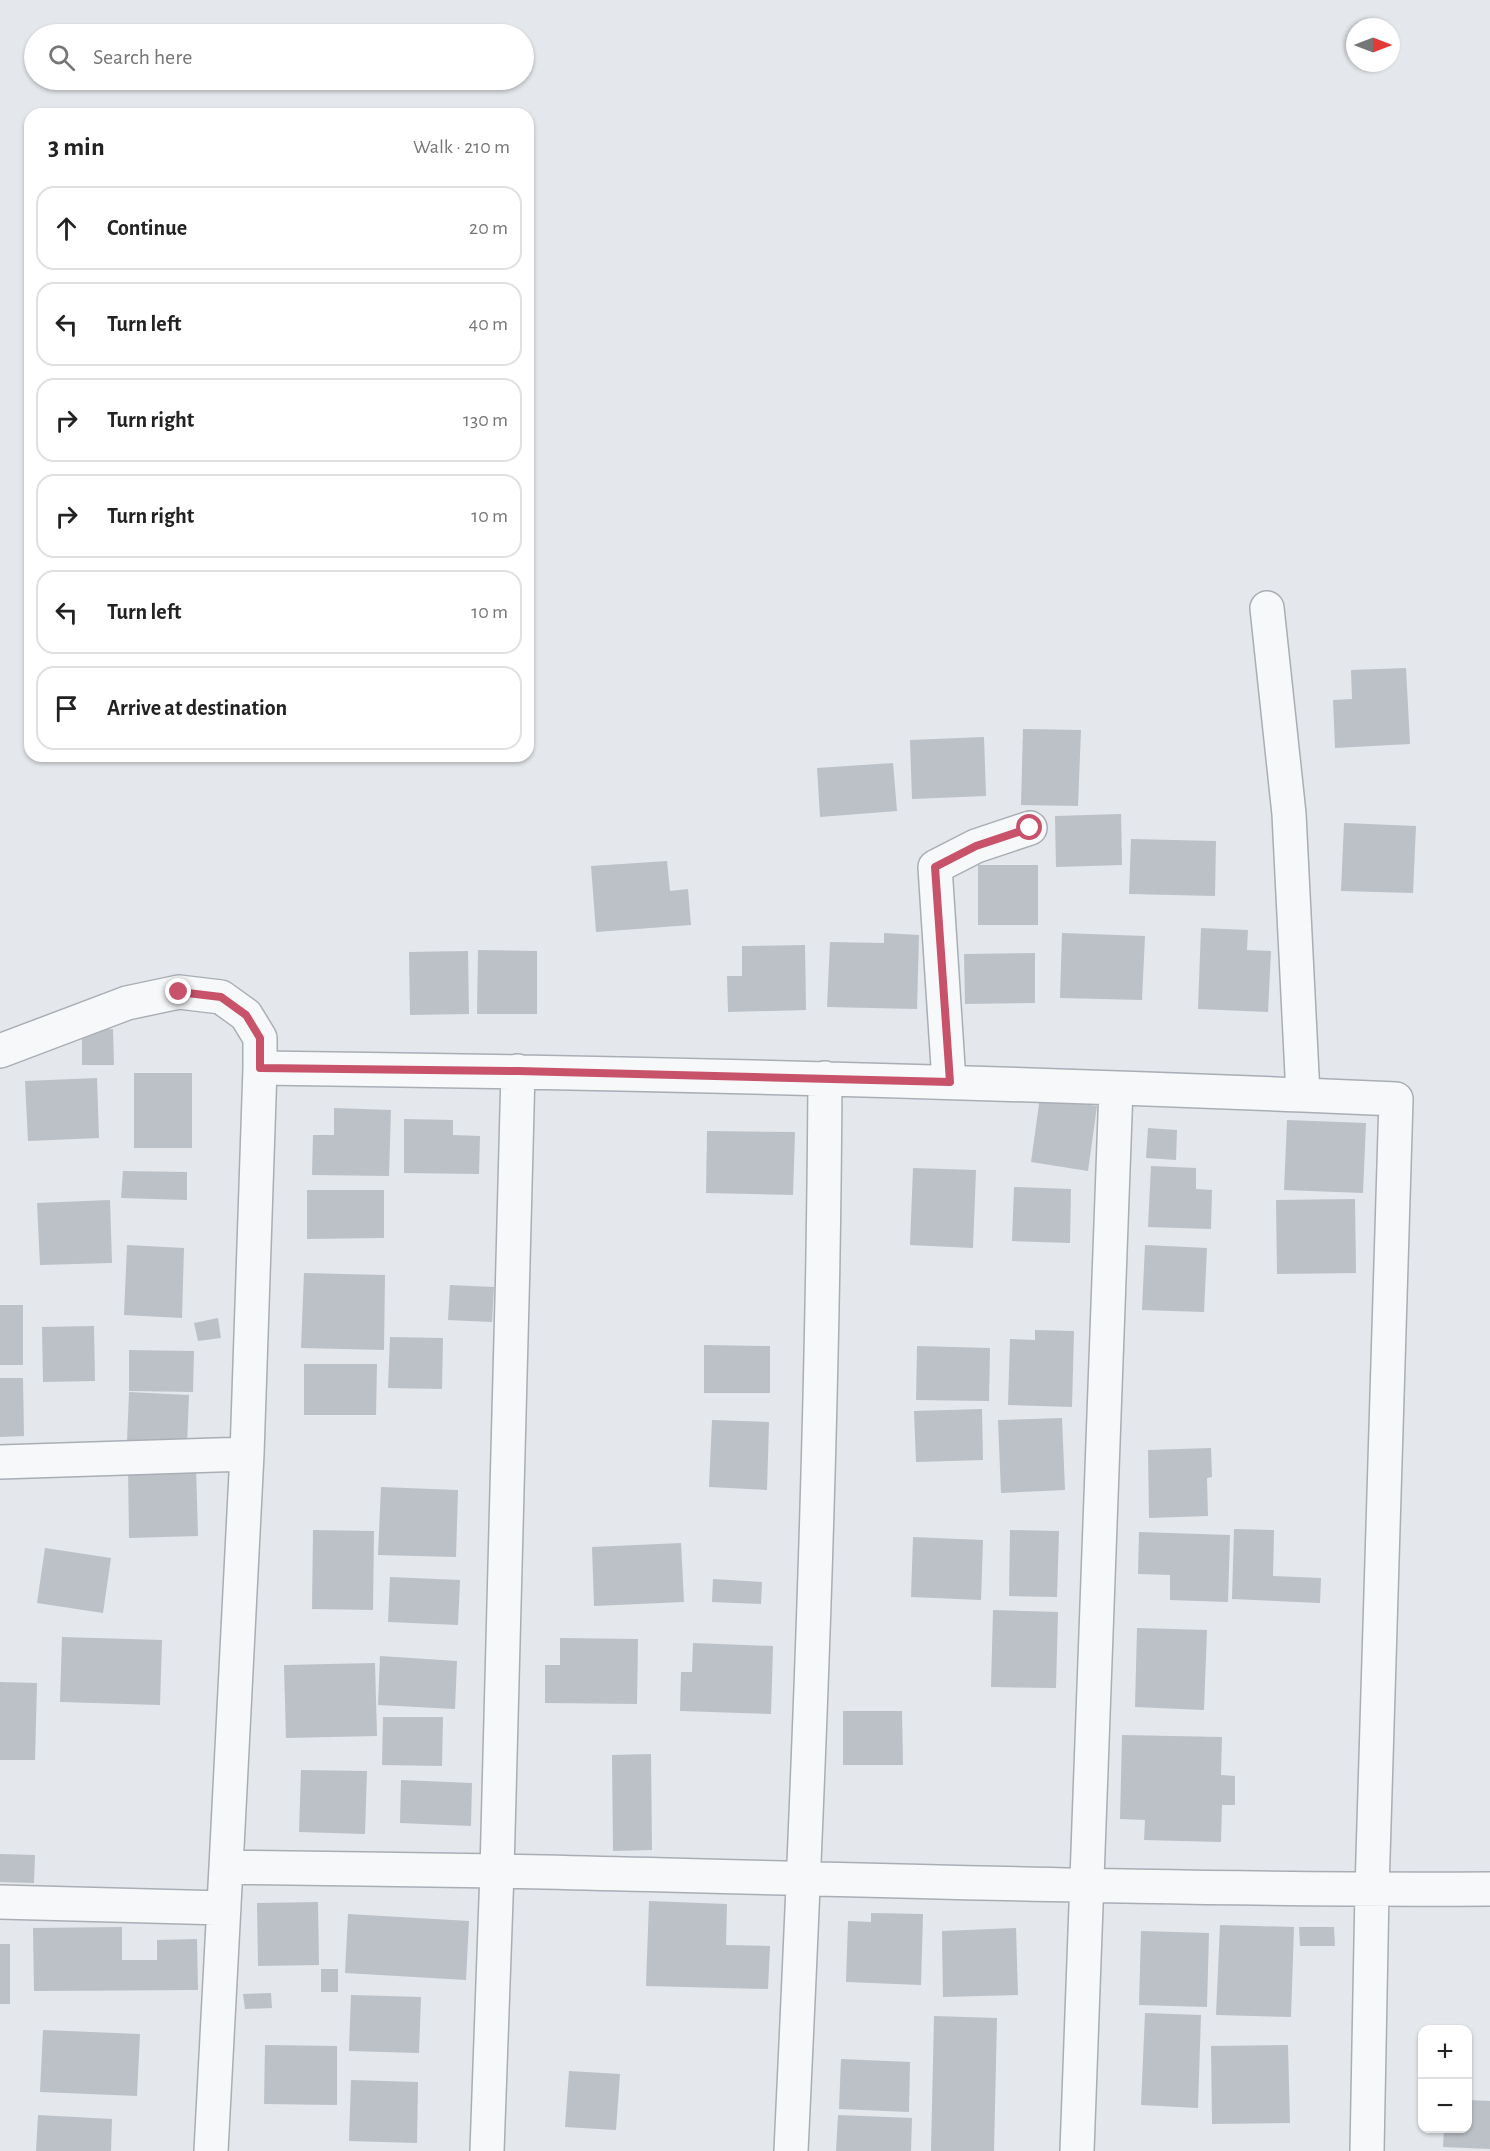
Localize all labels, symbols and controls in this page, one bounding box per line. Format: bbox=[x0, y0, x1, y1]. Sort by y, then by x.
north arrow bbox=[1346, 18, 1400, 72]
search box bbox=[24, 24, 534, 90]
icon: search bbox=[45, 41, 78, 74]
text: Search here bbox=[93, 46, 192, 68]
text: 3 min bbox=[48, 134, 105, 160]
text: Walk · 210 m bbox=[413, 137, 510, 157]
icon: ahead bbox=[50, 212, 83, 245]
text: Continue bbox=[107, 217, 187, 239]
text: 20 m bbox=[469, 218, 508, 238]
icon: left bbox=[50, 308, 83, 341]
text: Turn left bbox=[107, 313, 181, 335]
text: 40 m bbox=[469, 314, 508, 334]
icon: right bbox=[50, 404, 83, 437]
text: Turn right bbox=[107, 409, 194, 431]
text: 130 m bbox=[463, 410, 508, 430]
icon: right bbox=[50, 500, 83, 533]
text: Turn right bbox=[107, 505, 194, 527]
text: 10 m bbox=[471, 506, 508, 526]
icon: left bbox=[50, 596, 83, 629]
text: Turn left bbox=[107, 601, 181, 623]
text: 10 m bbox=[471, 602, 508, 622]
icon: arrive bbox=[50, 692, 83, 725]
text: Arrive at destination bbox=[107, 697, 287, 719]
route start bbox=[1016, 814, 1042, 840]
route end bbox=[165, 978, 191, 1004]
map controls bbox=[1418, 2025, 1472, 2133]
button: + bbox=[1418, 2025, 1472, 2079]
button: − bbox=[1418, 2079, 1472, 2133]

